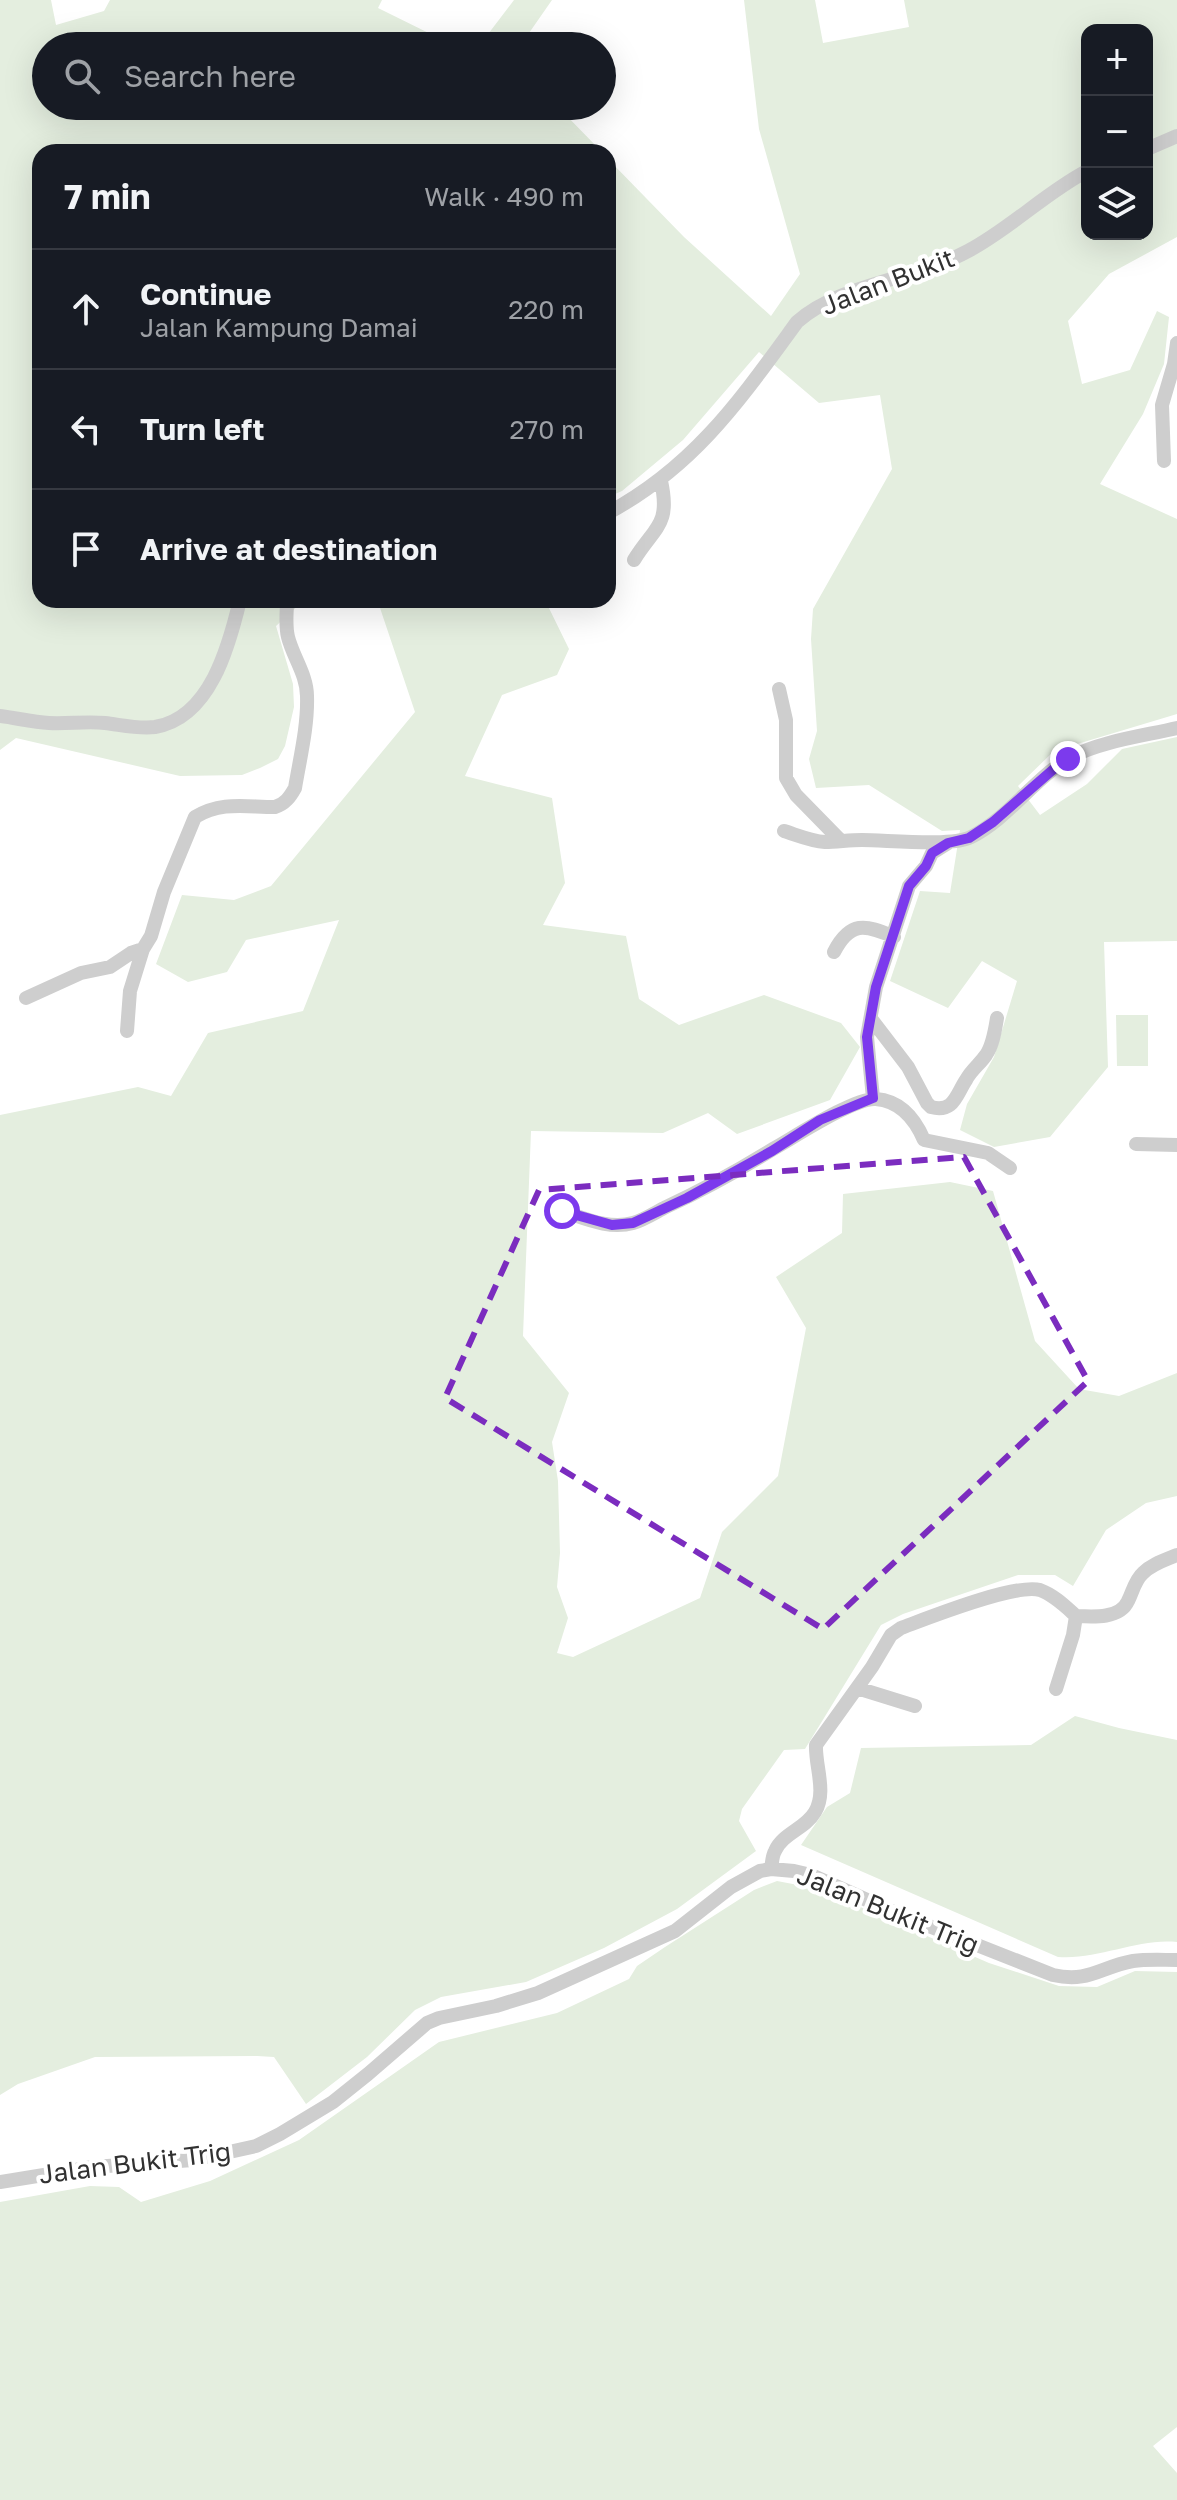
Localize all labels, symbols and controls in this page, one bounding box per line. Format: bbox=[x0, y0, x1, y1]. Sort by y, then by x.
map controls bbox=[1081, 24, 1153, 240]
button: + bbox=[1081, 24, 1153, 96]
search box bbox=[32, 32, 616, 120]
icon: search bbox=[60, 54, 104, 98]
text: Search here bbox=[124, 58, 296, 94]
button: − bbox=[1081, 96, 1153, 168]
button: layers bbox=[1081, 168, 1153, 240]
text: 7 min bbox=[64, 176, 151, 216]
text: Walk · 490 m bbox=[424, 181, 584, 212]
street label: Jalan Bukit bbox=[817, 242, 959, 321]
text: Continue bbox=[140, 276, 271, 312]
icon: ahead bbox=[64, 287, 108, 331]
text: 220 m bbox=[508, 294, 584, 325]
text: Jalan Kampung Damai bbox=[140, 312, 418, 343]
icon: left bbox=[64, 407, 108, 451]
text: Turn left bbox=[140, 411, 265, 447]
text: 270 m bbox=[510, 414, 584, 445]
icon: arrive bbox=[64, 527, 108, 571]
text: Arrive at destination bbox=[140, 531, 437, 567]
route end bbox=[1050, 741, 1086, 777]
route start bbox=[544, 1193, 580, 1229]
street label: Jalan Bukit Trig bbox=[793, 1859, 984, 1960]
street label: Jalan Bukit Trig bbox=[37, 2135, 233, 2190]

